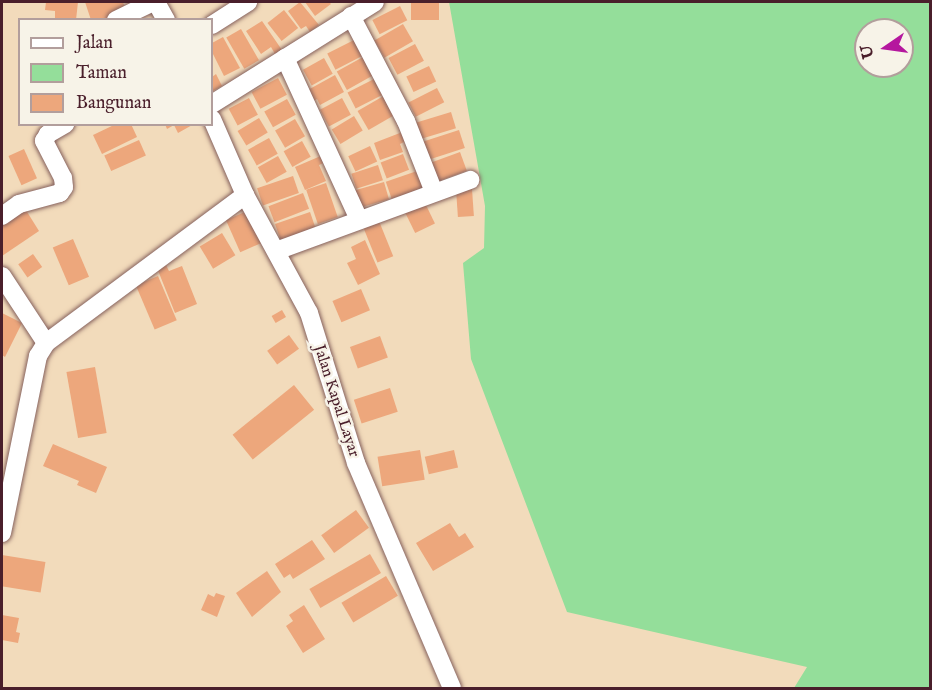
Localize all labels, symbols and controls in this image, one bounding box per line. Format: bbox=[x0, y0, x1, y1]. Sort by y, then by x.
legend bbox=[18, 18, 213, 126]
north arrow bbox=[854, 18, 914, 78]
text: Jalan bbox=[76, 32, 113, 55]
text: U bbox=[857, 43, 880, 60]
text: Taman bbox=[76, 62, 127, 85]
text: Bangunan bbox=[76, 92, 151, 115]
street label: Jalan Kapal Layar bbox=[309, 342, 363, 460]

